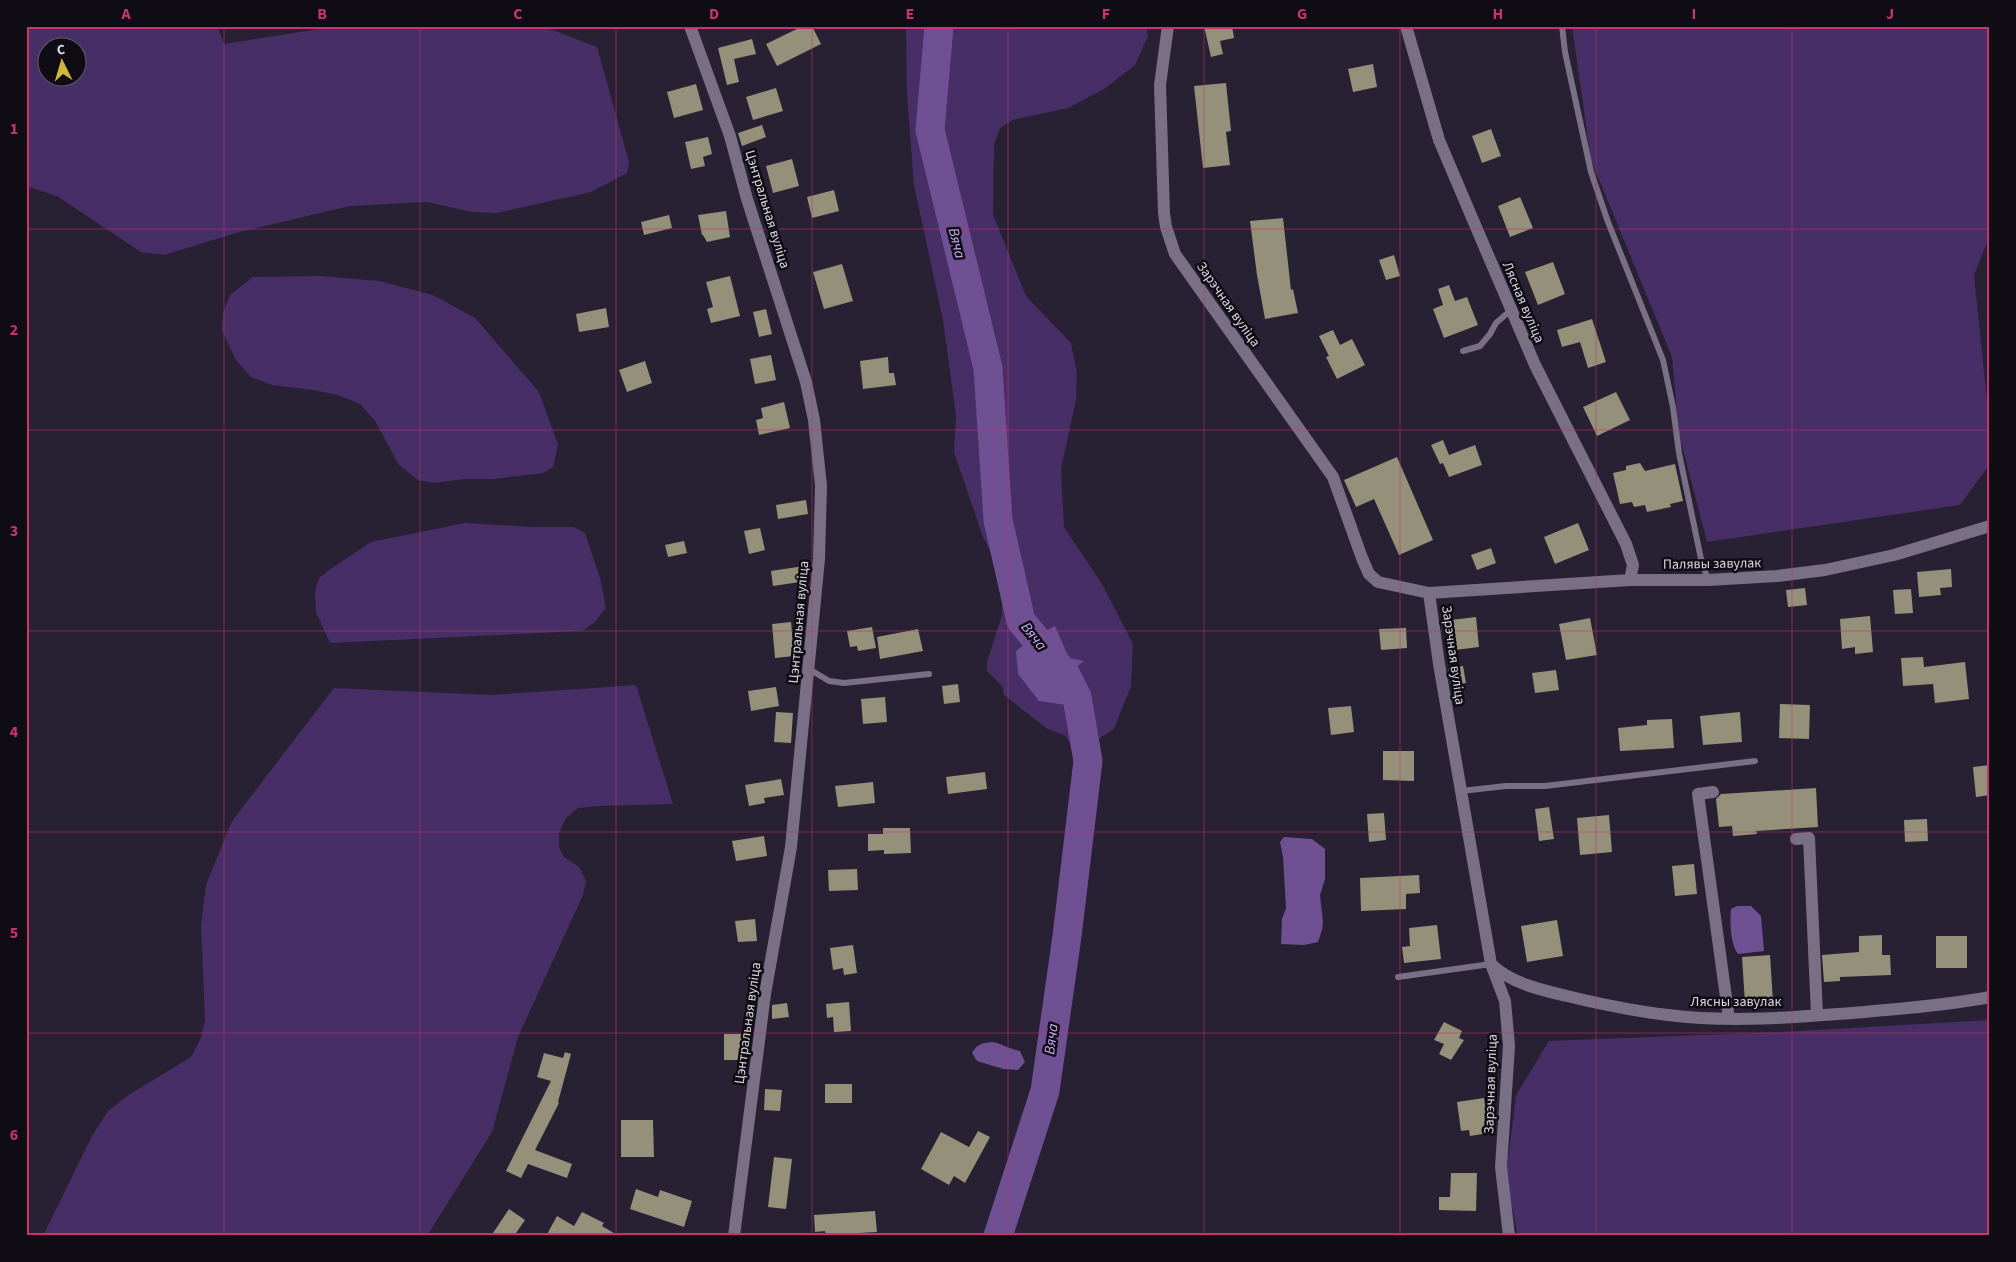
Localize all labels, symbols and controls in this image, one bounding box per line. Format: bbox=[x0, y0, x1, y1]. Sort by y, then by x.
text: A bbox=[120, 3, 131, 25]
text: B bbox=[317, 3, 327, 25]
text: C bbox=[513, 3, 523, 25]
text: D bbox=[709, 3, 719, 25]
text: E bbox=[906, 3, 914, 25]
text: F bbox=[1102, 3, 1110, 25]
text: G bbox=[1297, 3, 1307, 25]
text: H bbox=[1493, 3, 1503, 25]
text: I bbox=[1692, 3, 1696, 25]
text: J bbox=[1886, 3, 1894, 25]
north arrow bbox=[38, 38, 88, 88]
text: С bbox=[56, 40, 66, 60]
text: 1 bbox=[10, 118, 18, 140]
street label: Цэнтральная вуліца bbox=[740, 148, 795, 271]
water label: Вяча bbox=[943, 226, 970, 261]
street label: Зарэчная вуліца bbox=[1191, 258, 1265, 351]
street label: Лясная вуліца bbox=[1497, 259, 1549, 346]
text: 2 bbox=[10, 319, 18, 341]
text: 3 bbox=[10, 520, 18, 542]
street label: Палявы завулак bbox=[1663, 553, 1761, 575]
street label: Цэнтральная вуліца bbox=[784, 560, 814, 684]
street label: Зарэчная вуліца bbox=[1436, 604, 1470, 706]
water label: Вяча bbox=[1016, 618, 1051, 655]
text: 4 bbox=[10, 721, 19, 743]
text: 5 bbox=[10, 922, 18, 944]
street label: Цэнтральная вуліца bbox=[730, 961, 766, 1085]
street label: Лясны завулак bbox=[1691, 992, 1782, 1012]
water label: Вяча bbox=[1039, 1022, 1064, 1056]
street label: Зарэчная вуліца bbox=[1479, 1034, 1503, 1134]
text: 6 bbox=[10, 1124, 18, 1146]

